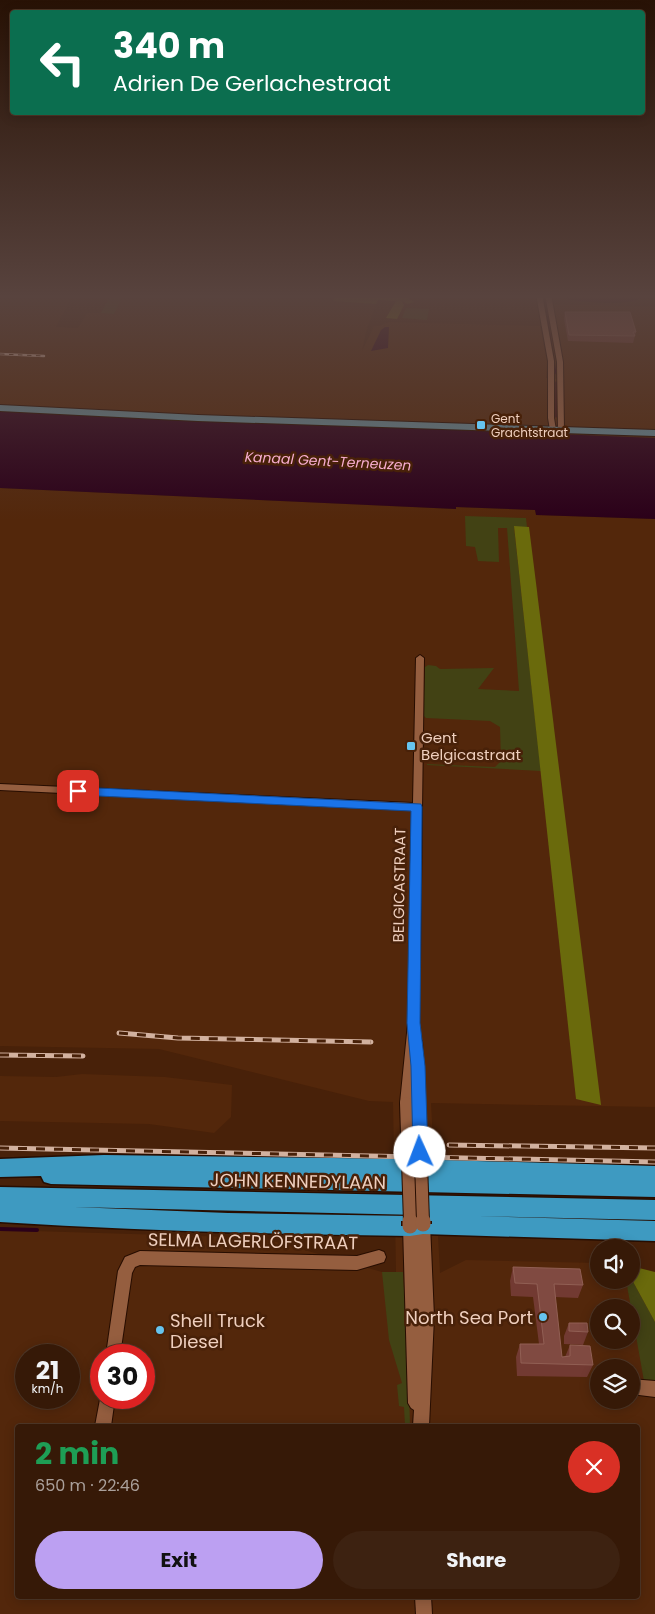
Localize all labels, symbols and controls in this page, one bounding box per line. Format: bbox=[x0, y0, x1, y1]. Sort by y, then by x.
text: 340 m bbox=[113, 21, 225, 70]
icon: left bbox=[30, 30, 95, 95]
text: Adrien De Gerlachestraat bbox=[113, 68, 391, 99]
place label: Gent Grachtstraat bbox=[491, 410, 568, 441]
marker: Gent Grachtstraat bbox=[475, 419, 487, 431]
water label: Kanaal Gent-Terneuzen bbox=[244, 447, 412, 475]
place label: Gent Belgicastraat bbox=[421, 727, 521, 765]
marker: Gent Belgicastraat bbox=[405, 740, 417, 752]
pin bbox=[57, 770, 99, 812]
icon: arrive bbox=[64, 777, 92, 805]
street label: BELGICASTRAAT bbox=[387, 827, 411, 943]
position arrow bbox=[393, 1125, 445, 1177]
street label: JOHN KENNEDYLAAN bbox=[210, 1167, 386, 1195]
street label: SELMA LAGERLÖFSTRAAT bbox=[148, 1227, 359, 1255]
map controls bbox=[590, 1239, 640, 1409]
button: sound bbox=[590, 1239, 640, 1289]
button: search bbox=[590, 1299, 640, 1349]
place label: North Sea Port bbox=[405, 1305, 533, 1330]
place label: Shell Truck Diesel bbox=[170, 1308, 266, 1354]
marker: North Sea Port bbox=[537, 1311, 549, 1323]
marker: Shell Truck Diesel bbox=[154, 1324, 166, 1336]
speed limit sign: 30 bbox=[90, 1344, 155, 1409]
text: 21 bbox=[36, 1353, 59, 1388]
button: layers bbox=[590, 1359, 640, 1409]
text: km/h bbox=[32, 1380, 63, 1397]
text: 2 min bbox=[35, 1432, 119, 1475]
button: close bbox=[568, 1441, 620, 1493]
text: 650 m · 22:46 bbox=[35, 1474, 140, 1497]
button: Exit bbox=[35, 1531, 323, 1589]
button: Share bbox=[333, 1531, 620, 1589]

